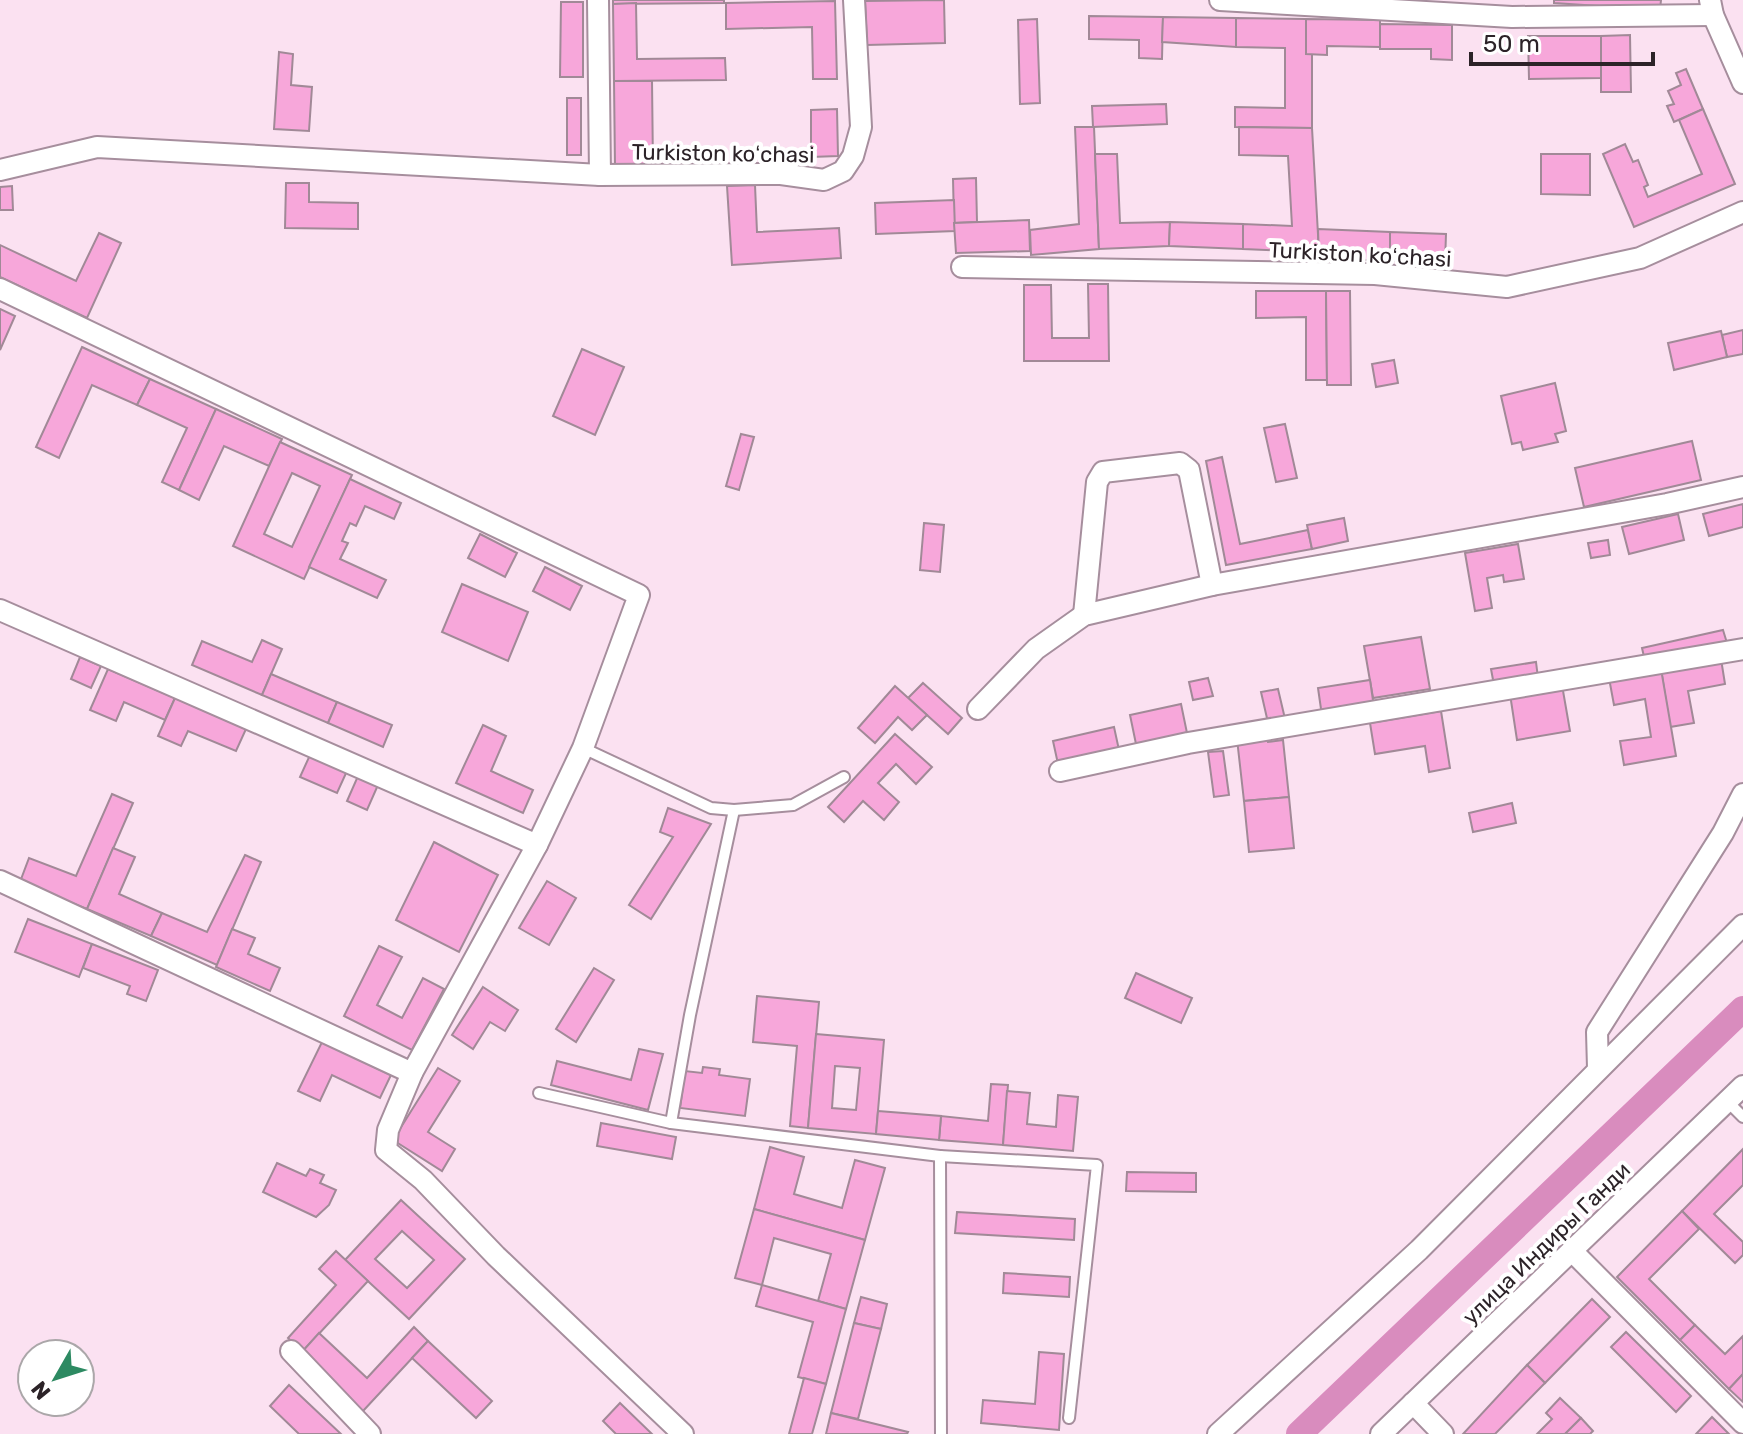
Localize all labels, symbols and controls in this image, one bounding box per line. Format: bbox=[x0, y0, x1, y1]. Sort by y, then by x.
scale bar bbox=[1471, 16, 1653, 66]
text: 50 m bbox=[1483, 30, 1540, 58]
street label: Turkiston koʻchasi bbox=[631, 138, 815, 169]
street label: Turkiston koʻchasi bbox=[1268, 236, 1452, 273]
street label: улица Индиры Ганди bbox=[1457, 1156, 1636, 1330]
north arrow bbox=[16, 1338, 96, 1418]
text: N bbox=[25, 1376, 56, 1405]

